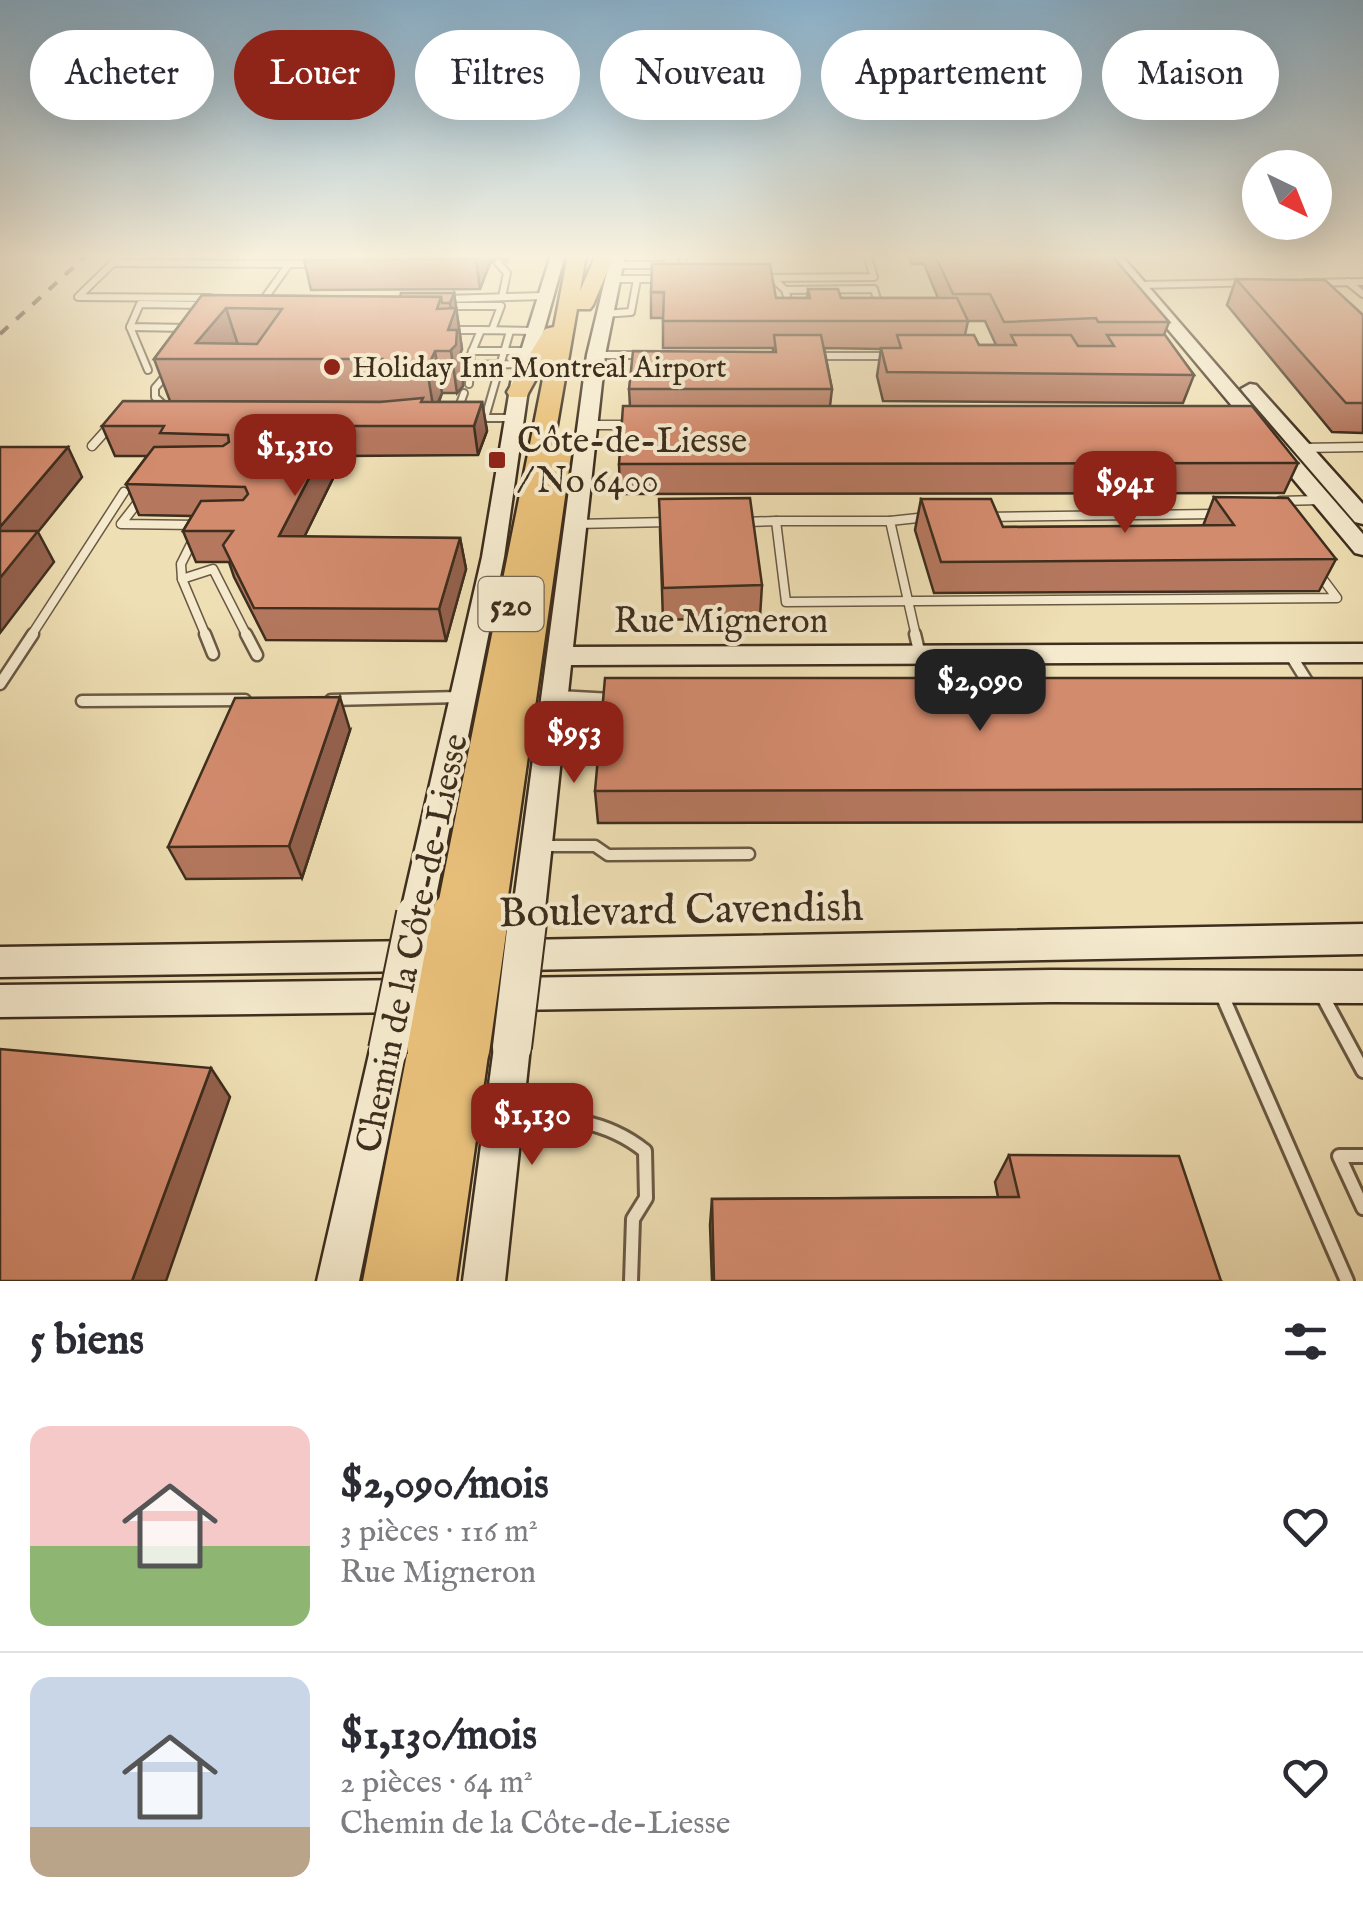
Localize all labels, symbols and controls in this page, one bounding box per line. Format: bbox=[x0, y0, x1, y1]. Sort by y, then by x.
chip: Acheter bbox=[30, 30, 214, 120]
chip: Louer bbox=[234, 30, 395, 120]
chip: Filtres bbox=[415, 30, 580, 120]
chip: Nouveau bbox=[600, 30, 801, 120]
chip: Appartement bbox=[821, 30, 1082, 120]
chip: Maison bbox=[1102, 30, 1279, 120]
north arrow bbox=[1242, 150, 1332, 240]
map controls bbox=[1242, 150, 1332, 240]
place label: Holiday Inn Montreal Airport bbox=[352, 350, 727, 388]
marker: Holiday Inn Montreal Airport bbox=[321, 356, 343, 378]
pin: $1,310 bbox=[214, 414, 376, 499]
place label: Côte-de-Liesse / No 6400 bbox=[517, 420, 747, 505]
text: $1,310 bbox=[256, 426, 334, 467]
marker: Côte-de-Liesse / No 6400 bbox=[486, 449, 508, 471]
pin: $941 bbox=[1066, 451, 1184, 536]
text: $941 bbox=[1095, 463, 1155, 504]
road number: 520 bbox=[478, 577, 544, 631]
street label: Rue Migneron bbox=[614, 600, 828, 645]
pin: $2,090 bbox=[899, 649, 1061, 734]
text: $2,090 bbox=[937, 661, 1023, 702]
pin: $953 bbox=[515, 701, 633, 786]
text: $953 bbox=[546, 713, 602, 754]
street label: Chemin de la Côte-de-Liesse bbox=[347, 730, 480, 1157]
street label: Boulevard Cavendish bbox=[498, 882, 864, 941]
pin: $1,130 bbox=[451, 1083, 613, 1168]
text: $1,130 bbox=[493, 1095, 571, 1136]
icon: filters bbox=[1278, 1314, 1333, 1369]
text: 5 biens bbox=[30, 1315, 144, 1368]
text: $2,090/mois bbox=[340, 1459, 549, 1512]
icon: home bbox=[110, 1466, 230, 1586]
icon: heart bbox=[1278, 1499, 1333, 1554]
text: 3 pièces · 116 m² bbox=[340, 1512, 538, 1553]
text: Rue Migneron bbox=[340, 1553, 536, 1594]
text: $1,130/mois bbox=[340, 1710, 537, 1763]
icon: home bbox=[110, 1717, 230, 1837]
icon: heart bbox=[1278, 1750, 1333, 1805]
text: 2 pièces · 64 m² bbox=[340, 1763, 533, 1804]
text: Chemin de la Côte-de-Liesse bbox=[340, 1804, 730, 1845]

